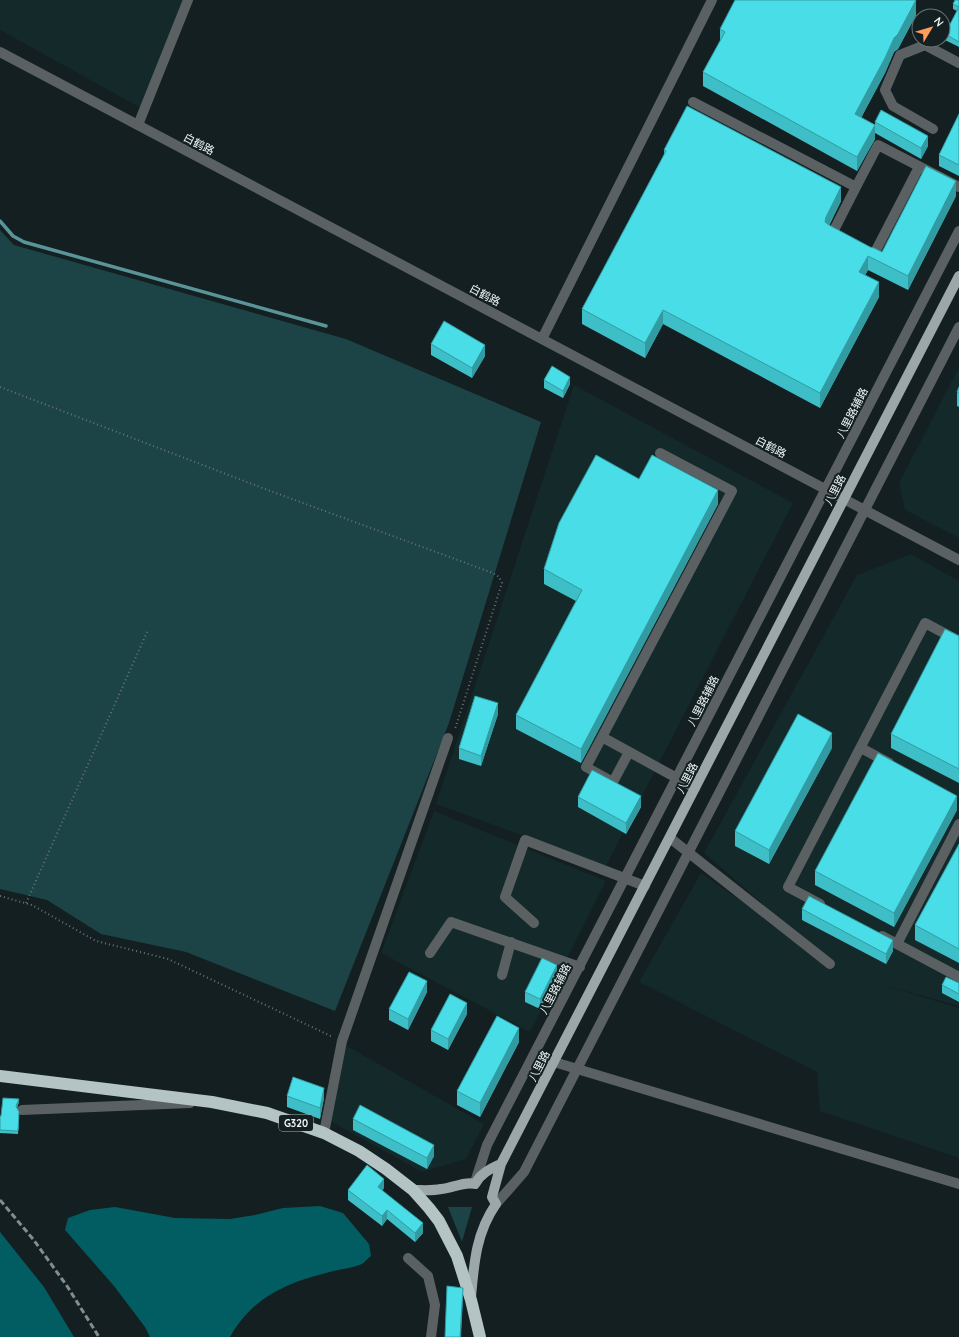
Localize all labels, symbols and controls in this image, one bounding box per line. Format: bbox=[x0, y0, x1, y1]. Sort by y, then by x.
north arrow bbox=[911, 8, 951, 48]
text: N bbox=[931, 14, 947, 29]
street label: 白鹤路 bbox=[181, 130, 217, 158]
street label: 白鹤路 bbox=[467, 281, 503, 309]
street label: 八里路辅路 bbox=[833, 385, 871, 441]
street label: 白鹤路 bbox=[753, 433, 789, 461]
street label: 八里路 bbox=[821, 472, 849, 508]
street label: 八里路辅路 bbox=[684, 673, 722, 729]
street label: 八里路 bbox=[673, 760, 701, 796]
street label: 八里路辅路 bbox=[536, 961, 574, 1017]
street label: 八里路 bbox=[525, 1048, 553, 1084]
road number: G320 bbox=[279, 1115, 313, 1131]

